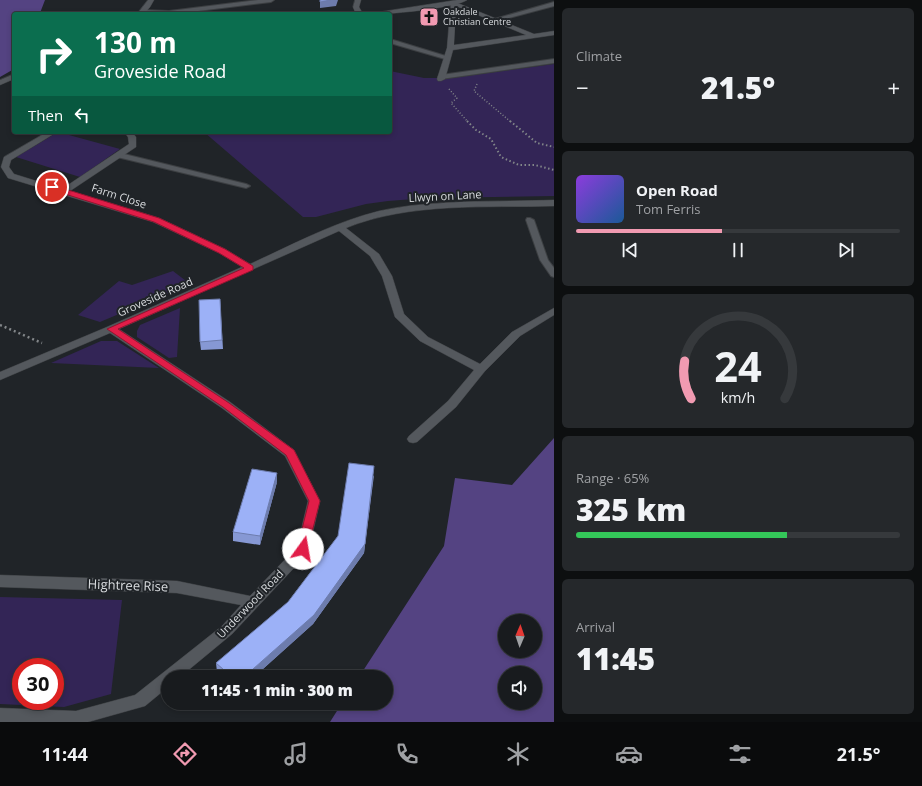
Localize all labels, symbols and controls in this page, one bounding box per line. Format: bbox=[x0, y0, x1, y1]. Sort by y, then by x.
place label: Oakdale Christian Centre bbox=[443, 5, 511, 28]
church icon: Oakdale Christian Centre bbox=[418, 6, 440, 28]
text: 130 m bbox=[94, 23, 177, 61]
icon: right bbox=[28, 28, 80, 80]
text: Climate bbox=[576, 47, 622, 65]
text: Groveside Road bbox=[94, 59, 226, 83]
text: 21.5° bbox=[701, 67, 775, 108]
text: − bbox=[576, 72, 589, 102]
text: + bbox=[887, 72, 900, 102]
icon: left bbox=[71, 104, 93, 126]
text: Then bbox=[28, 105, 63, 125]
pin bbox=[35, 170, 69, 204]
icon: arrive bbox=[41, 176, 63, 198]
street label: Farm Close bbox=[90, 180, 149, 211]
text: Open Road bbox=[636, 180, 718, 200]
street label: Llwyn on Lane bbox=[408, 186, 482, 205]
text: Tom Ferris bbox=[636, 200, 701, 218]
icon: previous bbox=[619, 239, 641, 261]
icon: pause bbox=[727, 239, 749, 261]
icon: next bbox=[835, 239, 857, 261]
street label: Groveside Road bbox=[115, 273, 195, 320]
text: 24 bbox=[714, 338, 762, 394]
text: km/h bbox=[721, 388, 755, 407]
text: Range · 65% bbox=[576, 469, 649, 487]
text: 325 km bbox=[576, 489, 686, 530]
position arrow bbox=[282, 528, 324, 570]
street label: Underwood Road bbox=[213, 566, 286, 641]
street label: Hightree Rise bbox=[87, 575, 169, 595]
north arrow bbox=[498, 614, 542, 658]
map controls bbox=[498, 614, 542, 710]
text: Arrival bbox=[576, 618, 615, 636]
text: 11:45 bbox=[576, 638, 655, 679]
speed limit sign: 30 bbox=[12, 658, 64, 710]
button: sound bbox=[498, 666, 542, 710]
text: 11:45 · 1 min · 300 m bbox=[201, 680, 353, 700]
icon: directions bbox=[171, 740, 199, 768]
icon: music bbox=[282, 740, 310, 768]
icon: phone bbox=[393, 740, 421, 768]
icon: climate bbox=[504, 740, 532, 768]
icon: car bbox=[615, 740, 643, 768]
icon: filters bbox=[726, 740, 754, 768]
text: 11:44 bbox=[41, 742, 88, 766]
text: 21.5° bbox=[837, 742, 880, 766]

